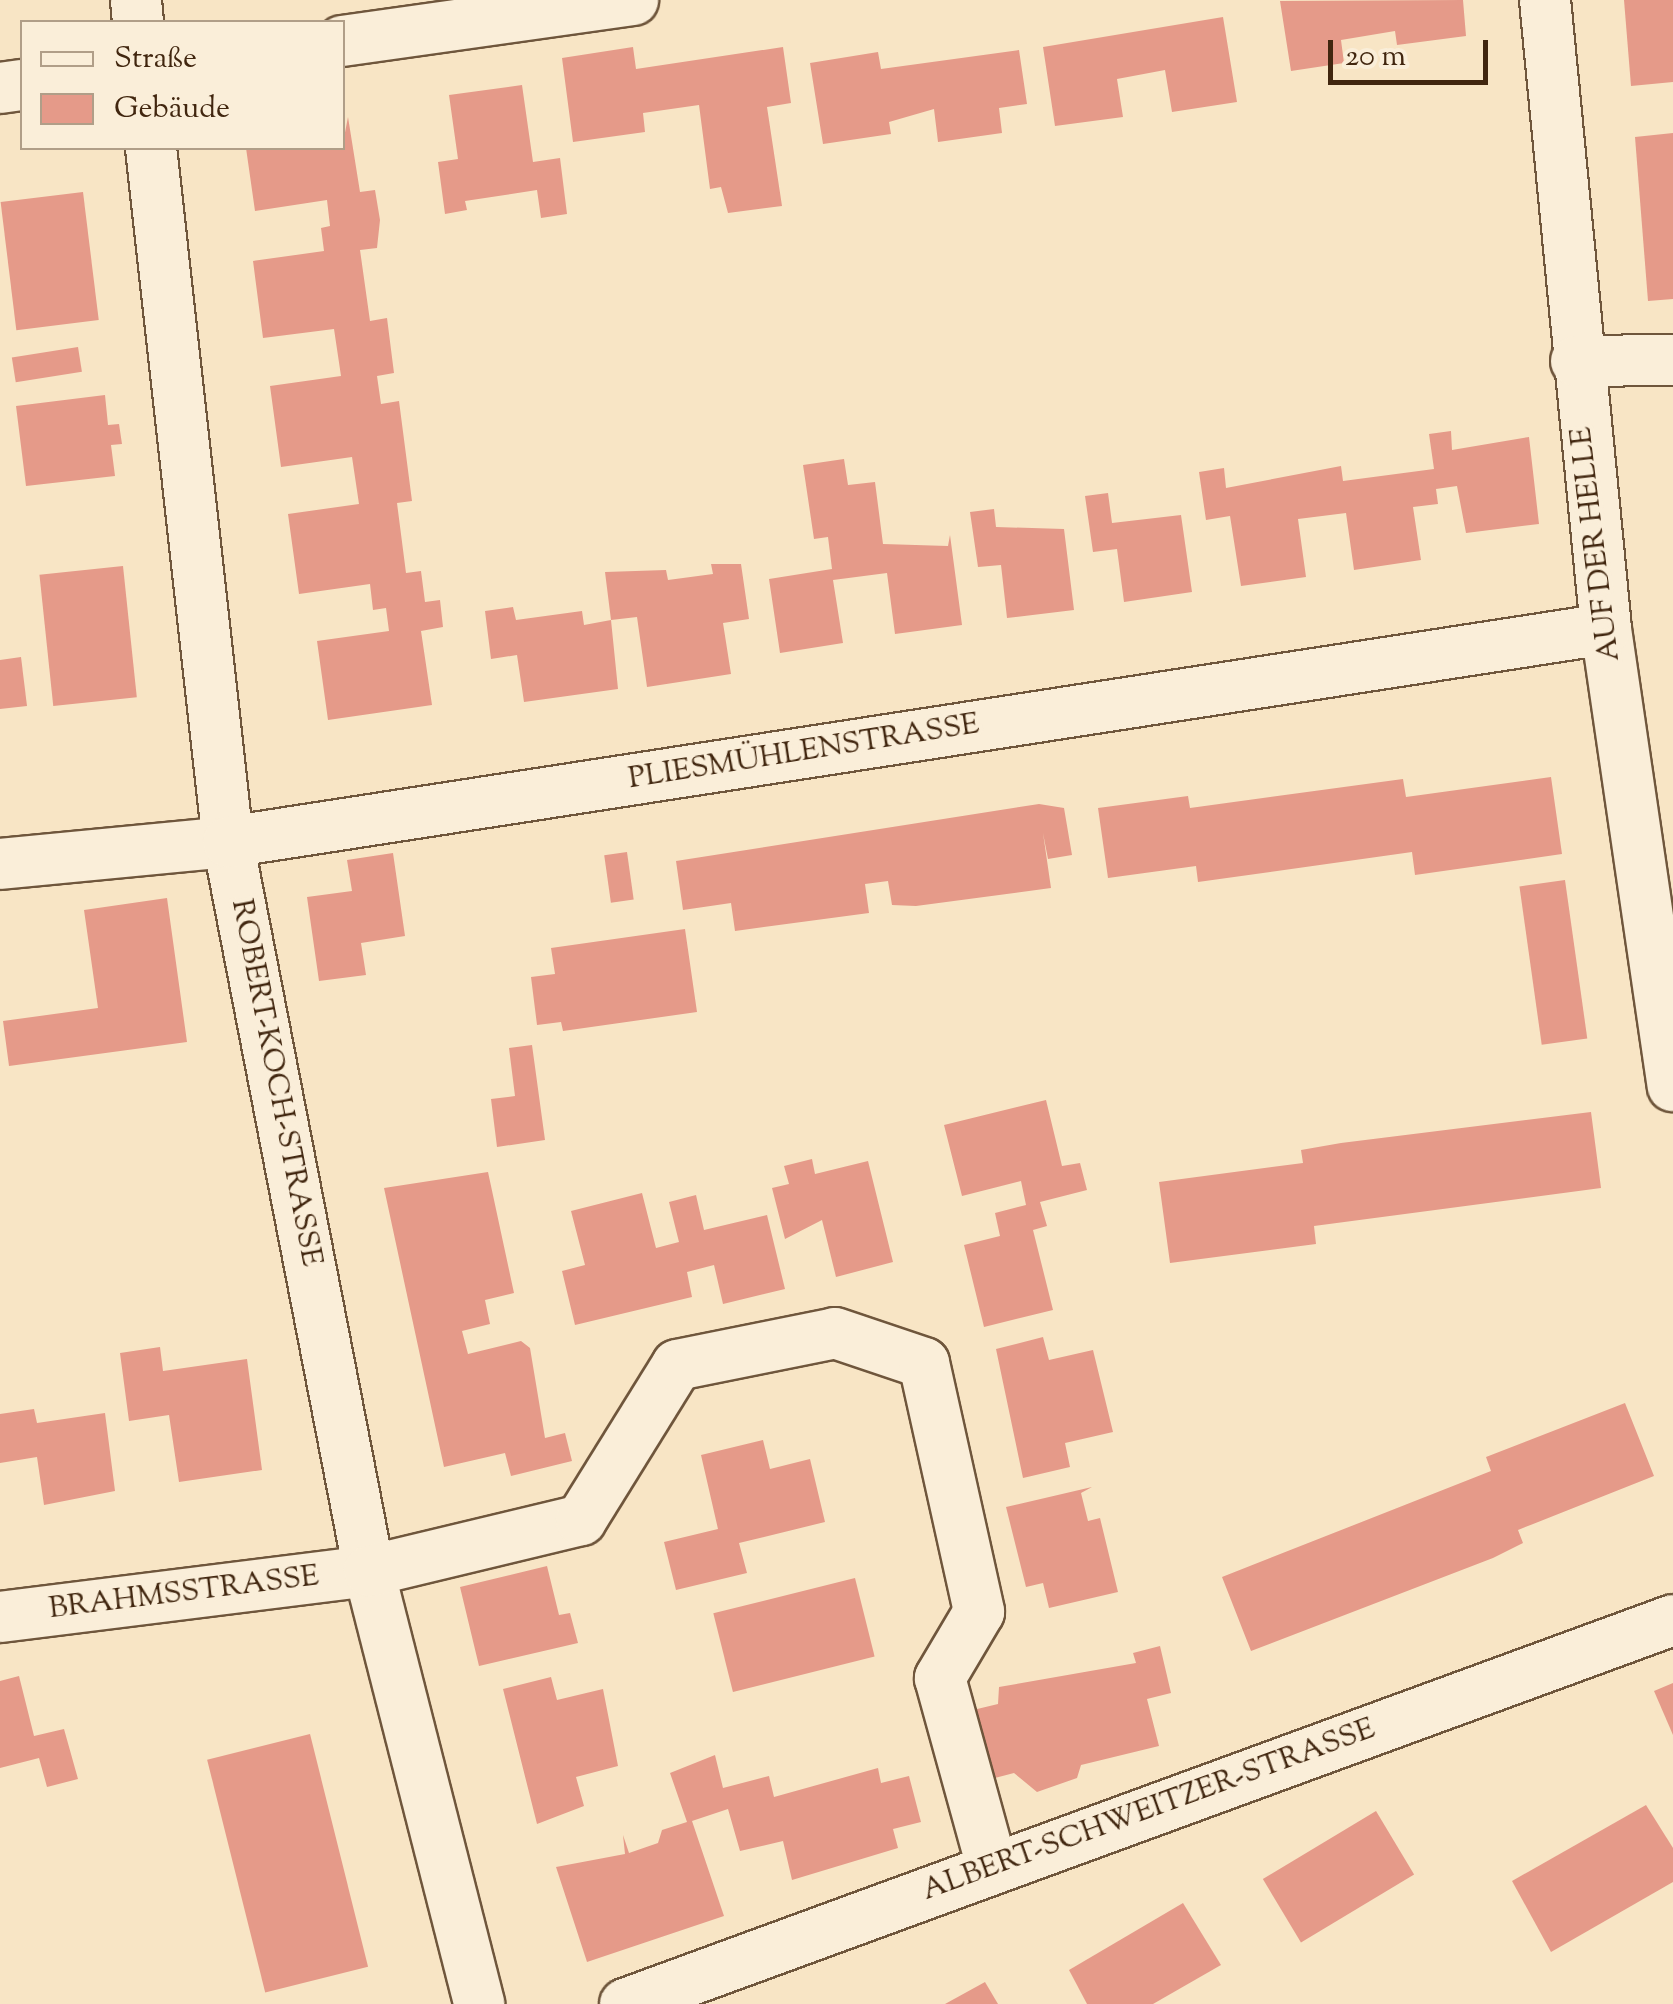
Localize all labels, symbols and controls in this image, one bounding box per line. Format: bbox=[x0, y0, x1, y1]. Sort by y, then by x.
legend bbox=[20, 20, 345, 150]
scale bar bbox=[1333, 20, 1493, 82]
text: 20 m bbox=[1345, 36, 1406, 79]
text: Straße bbox=[114, 38, 197, 81]
text: Gebäude bbox=[114, 88, 230, 131]
street label: AUF DER HELLE bbox=[1565, 425, 1629, 663]
street label: PLIESMÜHLENSTRASSE bbox=[626, 707, 982, 799]
street label: ROBERT-KOCH-STRASSE bbox=[222, 896, 328, 1270]
street label: BRAHMSSTRASSE bbox=[47, 1560, 321, 1628]
street label: ALBERT-SCHWEITZER-STRASSE bbox=[918, 1712, 1380, 1910]

